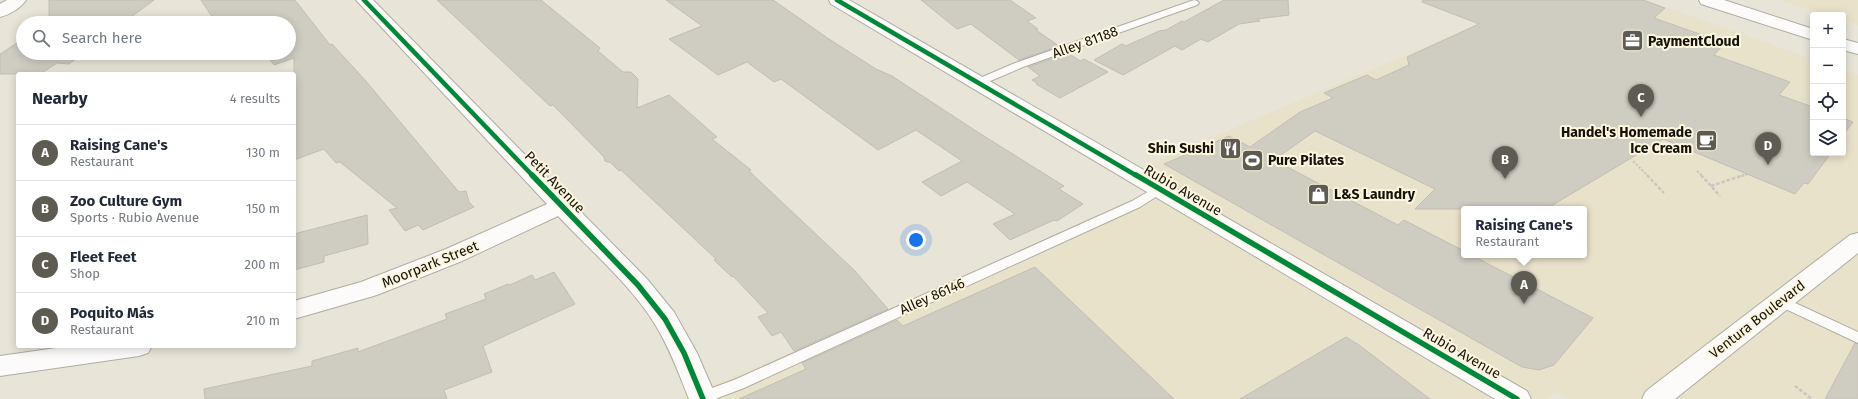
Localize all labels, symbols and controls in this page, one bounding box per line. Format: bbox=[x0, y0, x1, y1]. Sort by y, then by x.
map controls bbox=[1810, 12, 1846, 156]
button: + bbox=[1810, 12, 1846, 48]
search box bbox=[16, 16, 296, 60]
street label: Alley 81188 bbox=[1050, 23, 1121, 62]
icon: search bbox=[30, 27, 52, 49]
office icon: PaymentCloud bbox=[1620, 28, 1646, 54]
text: Search here bbox=[62, 29, 142, 47]
place label: PaymentCloud bbox=[1648, 33, 1740, 50]
button: − bbox=[1810, 48, 1846, 84]
pin: C bbox=[1628, 84, 1654, 117]
button: locate bbox=[1810, 84, 1846, 120]
text: Nearby bbox=[32, 88, 87, 109]
text: 4 results bbox=[230, 91, 280, 106]
button: layers bbox=[1810, 120, 1846, 156]
place label: Handel's Homemade Ice Cream bbox=[1561, 124, 1692, 157]
cafe icon: Handel's Homemade Ice Cream bbox=[1694, 127, 1720, 153]
pin: D bbox=[1755, 132, 1781, 165]
restaurant icon: Shin Sushi bbox=[1217, 135, 1243, 161]
text: Raising Cane's bbox=[70, 136, 168, 154]
place label: Shin Sushi bbox=[1148, 140, 1214, 157]
text: A bbox=[41, 145, 49, 160]
text: 130 m bbox=[246, 145, 280, 160]
pin: B bbox=[1492, 146, 1518, 179]
sports icon: Pure Pilates bbox=[1240, 147, 1266, 173]
street label: Petit Avenue bbox=[521, 148, 588, 217]
place label: Pure Pilates bbox=[1268, 152, 1344, 169]
text: Restaurant bbox=[70, 154, 134, 169]
street label: Rubio Avenue bbox=[1141, 161, 1225, 220]
shop icon: L&S Laundry bbox=[1306, 181, 1332, 207]
place label: L&S Laundry bbox=[1334, 186, 1416, 203]
text: Zoo Culture Gym bbox=[70, 192, 182, 210]
text: B bbox=[41, 201, 49, 216]
text: 150 m bbox=[246, 201, 280, 216]
popup bbox=[1461, 206, 1587, 258]
text: Sports · Rubio Avenue bbox=[70, 210, 199, 225]
text: Raising Cane's bbox=[1475, 216, 1573, 234]
your location bbox=[906, 230, 926, 250]
text: Restaurant bbox=[1475, 234, 1539, 249]
street label: Moorpark Street bbox=[379, 237, 482, 292]
text: Fleet Feet bbox=[70, 248, 137, 266]
text: C bbox=[41, 257, 49, 272]
text: 200 m bbox=[244, 257, 280, 272]
text: Shop bbox=[70, 266, 100, 281]
pin: A bbox=[1511, 271, 1537, 304]
street label: Alley 86146 bbox=[897, 274, 968, 318]
street label: Ventura Boulevard bbox=[1706, 277, 1809, 362]
text: Poquito Más bbox=[70, 304, 154, 322]
text: D bbox=[41, 313, 49, 328]
text: 210 m bbox=[246, 313, 280, 328]
text: Restaurant bbox=[70, 322, 134, 337]
street label: Rubio Avenue bbox=[1420, 324, 1504, 383]

